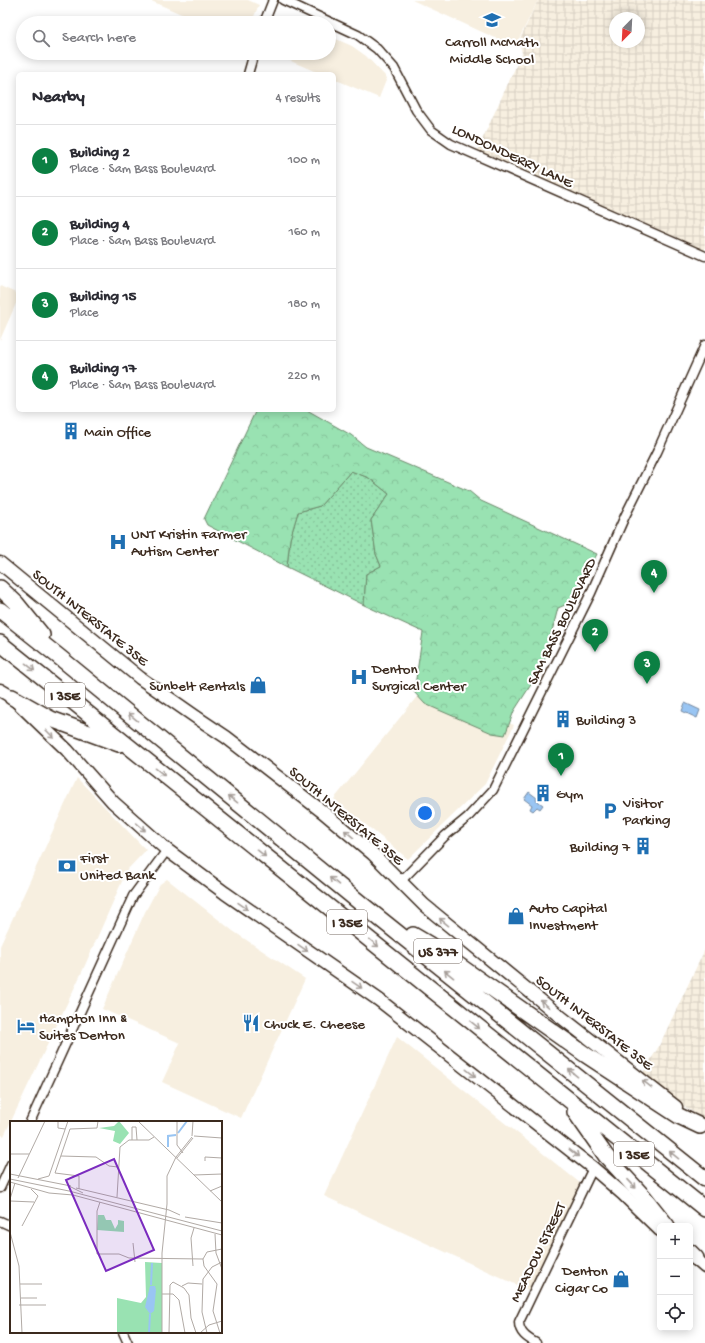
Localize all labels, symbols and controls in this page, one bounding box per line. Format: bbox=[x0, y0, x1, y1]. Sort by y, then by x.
school or university icon: Carroll McMath Middle School bbox=[482, 10, 502, 30]
north arrow bbox=[609, 12, 645, 48]
search box bbox=[16, 16, 336, 60]
icon: search bbox=[30, 27, 52, 49]
text: Search here bbox=[62, 29, 136, 47]
place label: Carroll McMath Middle School bbox=[445, 34, 539, 69]
text: Nearby bbox=[32, 88, 85, 108]
text: 4 results bbox=[276, 91, 320, 106]
street label: LONDONDERRY LANE bbox=[449, 121, 576, 193]
text: Building 2 bbox=[70, 144, 130, 162]
text: 1 bbox=[42, 153, 48, 168]
text: 100 m bbox=[288, 153, 320, 168]
text: Place · Sam Bass Boulevard bbox=[70, 162, 215, 177]
text: Building 4 bbox=[70, 216, 130, 234]
text: 2 bbox=[42, 225, 48, 240]
text: 160 m bbox=[288, 225, 320, 240]
text: Place · Sam Bass Boulevard bbox=[70, 234, 215, 249]
text: Building 15 bbox=[70, 288, 136, 306]
text: 3 bbox=[42, 297, 48, 312]
text: 180 m bbox=[288, 297, 320, 312]
text: Place bbox=[70, 306, 98, 321]
text: Building 17 bbox=[70, 360, 136, 378]
text: 4 bbox=[42, 369, 48, 384]
text: 220 m bbox=[288, 369, 320, 384]
text: Place · Sam Bass Boulevard bbox=[70, 378, 215, 393]
building icon: Main Office bbox=[61, 421, 81, 441]
place label: Main Office bbox=[84, 424, 151, 442]
place label: UNT Kristin Farmer Autism Center bbox=[131, 526, 248, 561]
hospital icon: UNT Kristin Farmer Autism Center bbox=[108, 532, 128, 552]
street label: SAM BASS BOULEVARD bbox=[524, 555, 601, 688]
pin: 4 bbox=[641, 560, 667, 593]
street label: SOUTH INTERSTATE 35E bbox=[28, 566, 152, 671]
pin: 2 bbox=[582, 619, 608, 652]
pin: 3 bbox=[634, 651, 660, 684]
place label: Denton Surgical Center bbox=[371, 661, 467, 696]
one-way arrow bbox=[25, 663, 36, 671]
hospital icon: Denton Surgical Center bbox=[349, 667, 369, 687]
shop icon: Sunbelt Rentals bbox=[248, 675, 268, 695]
place label: Sunbelt Rentals bbox=[149, 678, 245, 696]
road number: I 35E bbox=[45, 683, 85, 707]
building icon: Building 3 bbox=[553, 709, 573, 729]
place label: Building 3 bbox=[575, 712, 637, 730]
one-way arrow bbox=[127, 713, 138, 722]
one-way arrow bbox=[45, 729, 55, 739]
pin: 1 bbox=[548, 743, 574, 776]
street label: SOUTH INTERSTATE 35E bbox=[285, 763, 407, 870]
one-way arrow bbox=[154, 767, 165, 776]
building icon: Gym bbox=[533, 783, 553, 803]
place label: Gym bbox=[556, 786, 584, 804]
one-way arrow bbox=[228, 795, 239, 804]
place label: Visitor Parking bbox=[622, 795, 671, 830]
parking icon: Visitor Parking bbox=[600, 801, 620, 821]
your location bbox=[415, 803, 435, 823]
one-way arrow bbox=[136, 822, 146, 831]
one-way arrow bbox=[344, 829, 354, 838]
building icon: Building 7 bbox=[633, 836, 653, 856]
place label: Building 7 bbox=[569, 839, 631, 857]
one-way arrow bbox=[256, 848, 266, 857]
place label: First United Bank bbox=[79, 850, 156, 885]
bank icon: First United Bank bbox=[57, 856, 77, 876]
one-way arrow bbox=[329, 877, 340, 886]
place label: Auto Capital Investment bbox=[529, 900, 607, 935]
one-way arrow bbox=[238, 902, 249, 910]
shop icon: Auto Capital Investment bbox=[506, 906, 526, 926]
road number: I 35E bbox=[327, 910, 367, 934]
one-way arrow bbox=[439, 917, 450, 926]
one-way arrow bbox=[368, 939, 379, 947]
road number: US 377 bbox=[414, 939, 462, 963]
one-way arrow bbox=[297, 944, 308, 952]
one-way arrow bbox=[444, 970, 455, 979]
street label: SOUTH INTERSTATE 35E bbox=[531, 972, 657, 1075]
one-way arrow bbox=[351, 981, 362, 989]
one-way arrow bbox=[540, 1000, 550, 1009]
place label: Hampton Inn & Suites Denton bbox=[39, 1010, 127, 1045]
restaurant icon: Chuck E. Cheese bbox=[241, 1013, 261, 1033]
hotel icon: Hampton Inn & Suites Denton bbox=[16, 1016, 36, 1036]
place label: Chuck E. Cheese bbox=[264, 1016, 365, 1034]
one-way arrow bbox=[469, 1020, 480, 1029]
one-way arrow bbox=[466, 1068, 477, 1077]
one-way arrow bbox=[567, 1069, 578, 1078]
one-way arrow bbox=[642, 1080, 653, 1088]
inset map bbox=[10, 1121, 222, 1333]
road number: I 35E bbox=[614, 1142, 654, 1166]
one-way arrow bbox=[568, 1149, 579, 1157]
one-way arrow bbox=[669, 1150, 680, 1159]
one-way arrow bbox=[627, 1179, 636, 1189]
street label: MEADOW STREET bbox=[507, 1199, 571, 1306]
map controls bbox=[657, 1223, 693, 1331]
button: + bbox=[657, 1223, 693, 1259]
button: − bbox=[657, 1259, 693, 1295]
place label: Denton Cigar Co bbox=[555, 1263, 608, 1298]
shop icon: Denton Cigar Co bbox=[611, 1269, 631, 1289]
button: locate bbox=[657, 1295, 693, 1331]

